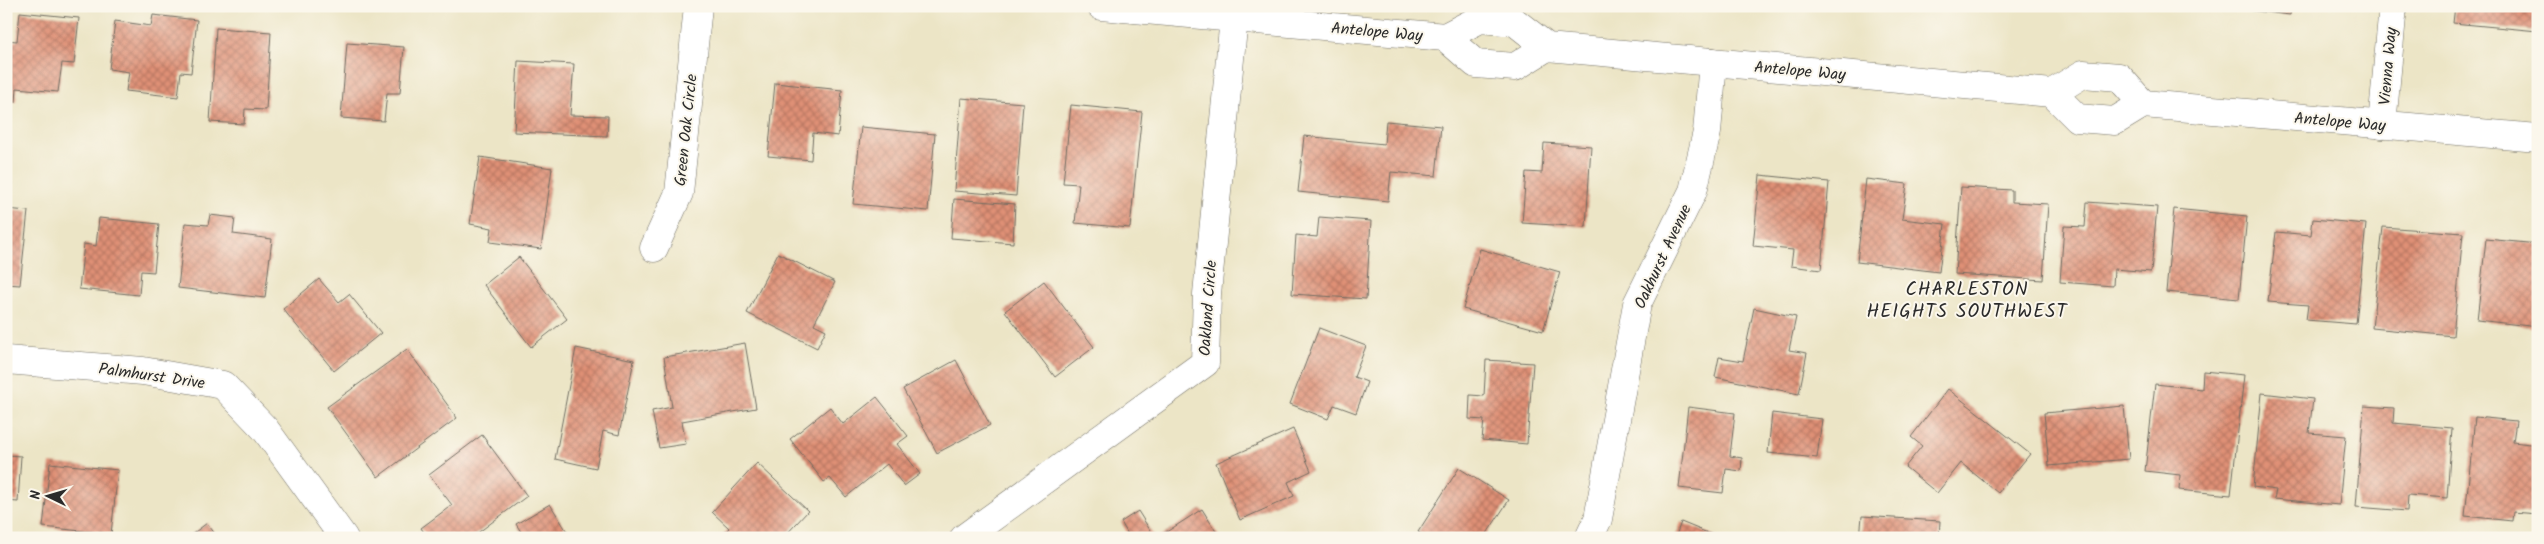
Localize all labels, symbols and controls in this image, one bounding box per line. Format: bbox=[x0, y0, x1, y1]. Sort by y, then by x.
street label: Antelope Way bbox=[1330, 16, 1424, 49]
street label: Vienna Way bbox=[2373, 26, 2404, 106]
street label: Antelope Way bbox=[1753, 55, 1847, 88]
street label: Green Oak Circle bbox=[668, 73, 705, 187]
street label: Antelope Way bbox=[2293, 106, 2387, 139]
street label: Oakhurst Avenue bbox=[1628, 200, 1699, 313]
street label: Oakland Circle bbox=[1193, 259, 1224, 357]
district label: CHARLESTON HEIGHTS SOUTHWEST bbox=[1866, 275, 2068, 327]
street label: Palmhurst Drive bbox=[97, 357, 207, 396]
north arrow bbox=[22, 472, 72, 522]
text: N bbox=[25, 489, 47, 500]

